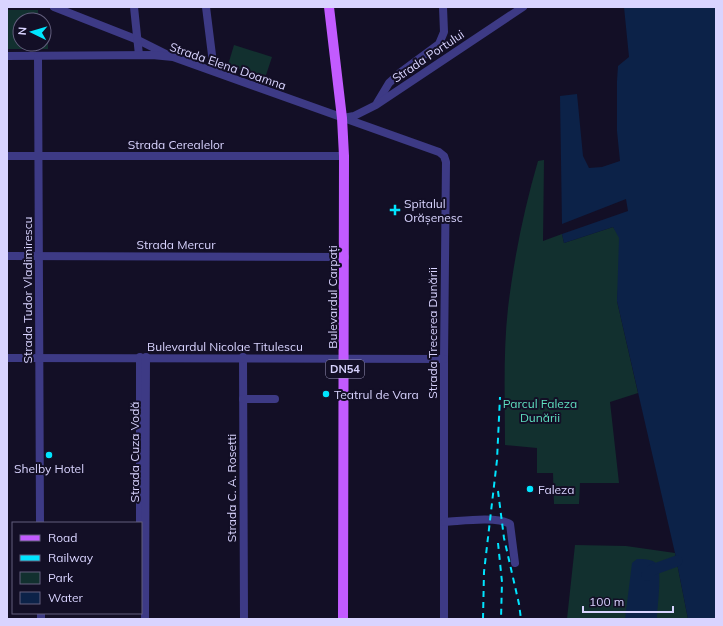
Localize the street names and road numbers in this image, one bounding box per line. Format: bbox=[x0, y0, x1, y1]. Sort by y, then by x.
street label: Strada Portului bbox=[389, 26, 467, 86]
street label: Strada Elena Doamna bbox=[168, 39, 288, 93]
street label: Strada Cerealelor bbox=[128, 137, 225, 152]
street label: Strada Tudor Vladimirescu bbox=[20, 216, 35, 364]
street label: Strada Mercur bbox=[136, 237, 216, 252]
street label: Bulevardul Carpați bbox=[325, 245, 341, 349]
street label: Strada Trecerea Dunării bbox=[425, 267, 440, 399]
street label: Bulevardul Nicolae Titulescu bbox=[147, 339, 303, 354]
road number: DN54 bbox=[326, 360, 364, 378]
street label: Strada Cuza Vodă bbox=[127, 401, 142, 503]
street label: Strada C. A. Rosetti bbox=[224, 434, 239, 542]

